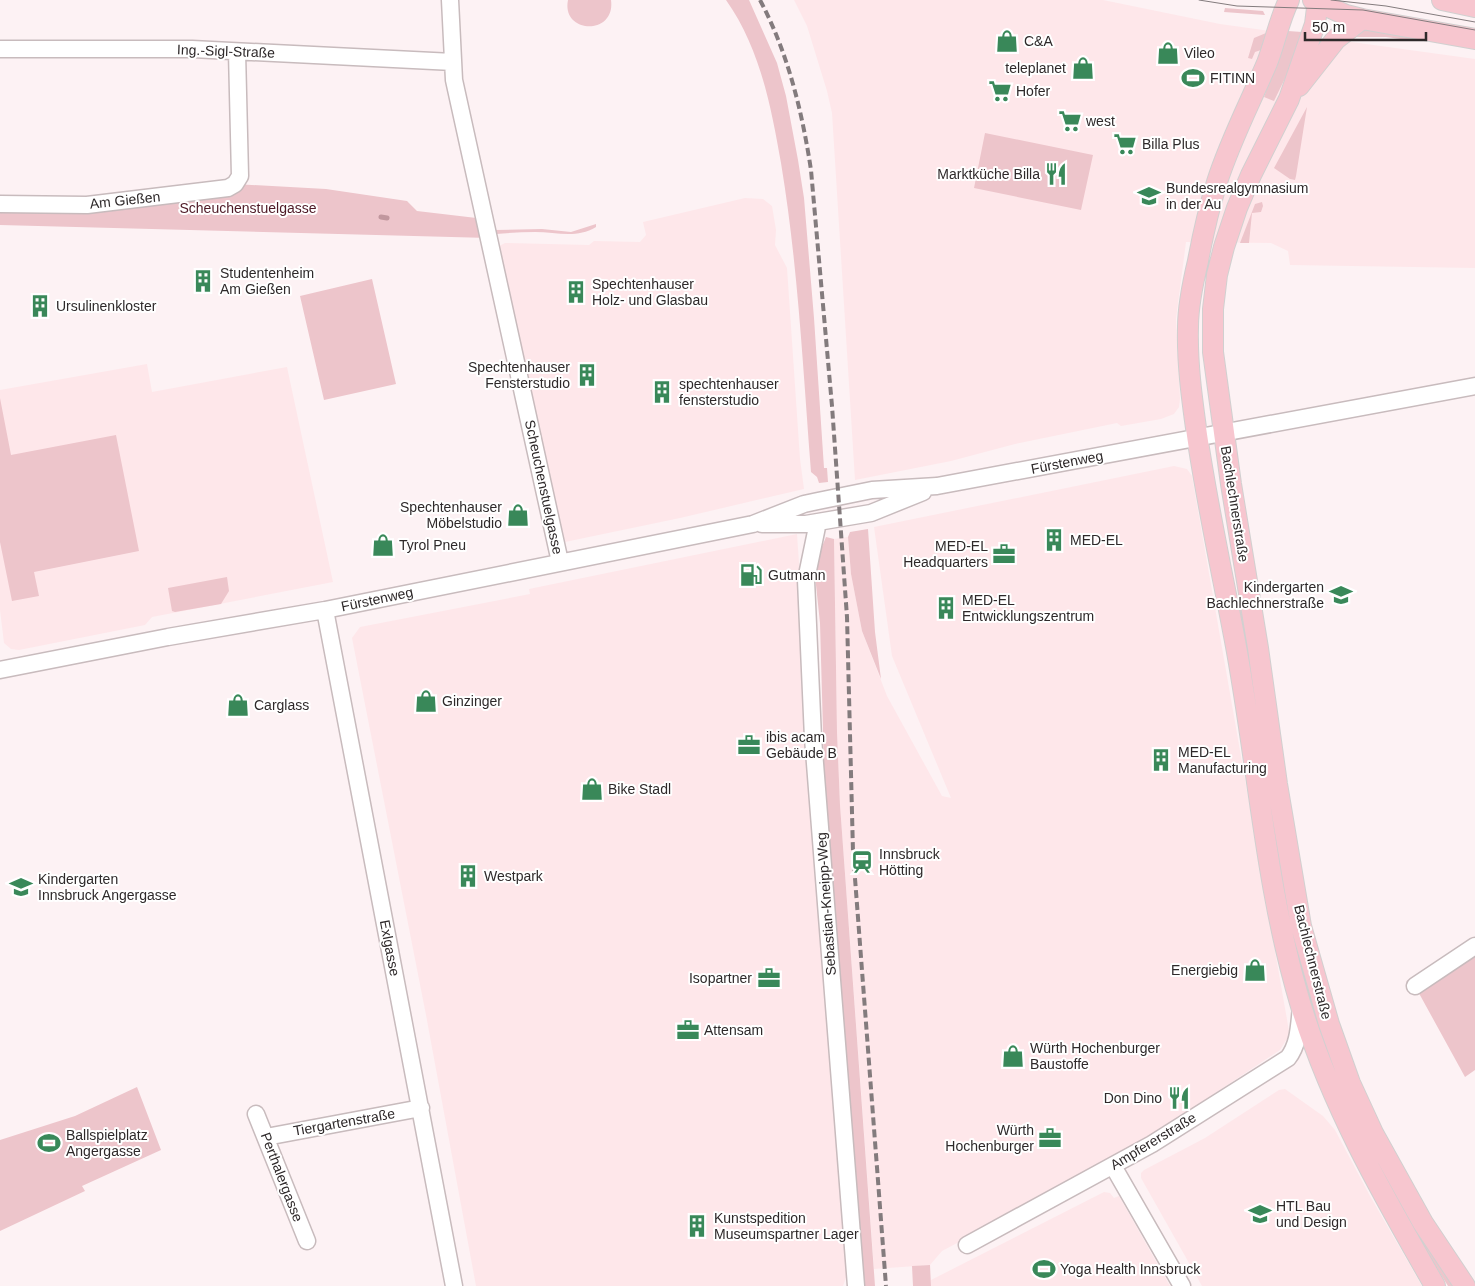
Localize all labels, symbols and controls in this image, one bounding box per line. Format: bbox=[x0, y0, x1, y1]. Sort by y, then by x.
scale bar bbox=[1305, 10, 1426, 42]
text: 50 m bbox=[1312, 18, 1345, 35]
shop icon: C&A bbox=[994, 28, 1020, 54]
place label: C&A bbox=[1024, 33, 1053, 49]
shop icon: Vileo bbox=[1155, 40, 1181, 66]
street label: Ing.-Sigl-Straße bbox=[177, 41, 275, 61]
place label: Vileo bbox=[1184, 45, 1215, 61]
shop icon: teleplanet bbox=[1070, 55, 1096, 81]
place label: teleplanet bbox=[1005, 60, 1066, 76]
sports icon: FITINN bbox=[1180, 65, 1206, 91]
place label: FITINN bbox=[1210, 70, 1255, 86]
supermarket icon: Hofer bbox=[987, 78, 1013, 104]
place label: Hofer bbox=[1016, 83, 1051, 99]
supermarket icon: west bbox=[1057, 108, 1083, 134]
place label: west bbox=[1085, 113, 1115, 129]
supermarket icon: Billa Plus bbox=[1112, 131, 1138, 157]
place label: Billa Plus bbox=[1142, 136, 1200, 152]
restaurant icon: Marktküche Billa bbox=[1043, 161, 1069, 187]
place label: Marktküche Billa bbox=[937, 166, 1040, 182]
place label: Bundesrealgymnasium in der Au bbox=[1166, 180, 1308, 212]
school or university icon: Bundesrealgymnasium in der Au bbox=[1136, 183, 1162, 209]
street label: Am Gießen bbox=[89, 188, 161, 212]
park label: Scheuchenstuelgasse bbox=[180, 200, 317, 216]
place label: Studentenheim Am Gießen bbox=[220, 265, 314, 297]
building icon: Studentenheim Am Gießen bbox=[190, 268, 216, 294]
place label: Spechtenhauser Holz- und Glasbau bbox=[592, 276, 708, 308]
building icon: Spechtenhauser Holz- und Glasbau bbox=[563, 279, 589, 305]
building icon: Ursulinenkloster bbox=[27, 293, 53, 319]
place label: Ursulinenkloster bbox=[56, 298, 157, 314]
place label: Spechtenhauser Fensterstudio bbox=[468, 359, 570, 391]
building icon: Spechtenhauser Fensterstudio bbox=[574, 362, 600, 388]
place label: spechtenhauser fensterstudio bbox=[679, 376, 779, 408]
building icon: spechtenhauser fensterstudio bbox=[649, 379, 675, 405]
street label: Scheuchenstuelgasse bbox=[522, 418, 566, 556]
street label: Bachlechnerstraße bbox=[1218, 445, 1252, 563]
street label: Fürstenweg bbox=[1030, 447, 1104, 477]
place label: Spechtenhauser Möbelstudio bbox=[400, 499, 502, 531]
shop icon: Spechtenhauser Möbelstudio bbox=[505, 502, 531, 528]
building icon: MED-EL bbox=[1041, 527, 1067, 553]
shop icon: Tyrol Pneu bbox=[370, 532, 396, 558]
place label: MED-EL bbox=[1070, 532, 1123, 548]
place label: Tyrol Pneu bbox=[399, 537, 466, 553]
place label: MED-EL Headquarters bbox=[903, 538, 988, 570]
office icon: MED-EL Headquarters bbox=[991, 541, 1017, 567]
fuel station icon: Gutmann bbox=[738, 562, 764, 588]
place label: Gutmann bbox=[768, 567, 826, 583]
place label: Kindergarten Bachlechnerstraße bbox=[1206, 579, 1324, 611]
school or university icon: Kindergarten Bachlechnerstraße bbox=[1328, 582, 1354, 608]
street label: Fürstenweg bbox=[340, 584, 414, 614]
place label: MED-EL Entwicklungszentrum bbox=[962, 592, 1094, 624]
building icon: MED-EL Entwicklungszentrum bbox=[933, 595, 959, 621]
shop icon: Ginzinger bbox=[413, 688, 439, 714]
shop icon: Carglass bbox=[225, 692, 251, 718]
place label: Ginzinger bbox=[442, 693, 502, 709]
place label: Carglass bbox=[254, 697, 309, 713]
place label: ibis acam Gebäude B bbox=[766, 729, 837, 761]
office icon: ibis acam Gebäude B bbox=[736, 732, 762, 758]
place label: MED-EL Manufacturing bbox=[1178, 744, 1267, 776]
building icon: MED-EL Manufacturing bbox=[1148, 747, 1174, 773]
shop icon: Bike Stadl bbox=[579, 776, 605, 802]
place label: Bike Stadl bbox=[608, 781, 671, 797]
street label: Sebastian-Kneipp-Weg bbox=[813, 832, 839, 976]
place label: Innsbruck Hötting bbox=[879, 846, 941, 878]
station icon: Innsbruck Hötting bbox=[849, 849, 875, 875]
building icon: Westpark bbox=[455, 863, 481, 889]
place label: Westpark bbox=[484, 868, 544, 884]
place label: Kindergarten Innsbruck Angergasse bbox=[38, 871, 177, 903]
school or university icon: Kindergarten Innsbruck Angergasse bbox=[8, 874, 34, 900]
street label: Bachlechnerstraße bbox=[1291, 903, 1335, 1021]
street label: Exlgasse bbox=[377, 919, 403, 978]
shop icon: Energiebig bbox=[1242, 957, 1268, 983]
place label: Energiebig bbox=[1171, 962, 1238, 978]
office icon: Isopartner bbox=[756, 965, 782, 991]
place label: Isopartner bbox=[689, 970, 752, 986]
office icon: Attensam bbox=[675, 1017, 701, 1043]
place label: Attensam bbox=[704, 1022, 763, 1038]
place label: Würth Hochenburger Baustoffe bbox=[1030, 1040, 1160, 1072]
shop icon: Würth Hochenburger Baustoffe bbox=[1000, 1043, 1026, 1069]
restaurant icon: Don Dino bbox=[1166, 1085, 1192, 1111]
place label: Don Dino bbox=[1104, 1090, 1162, 1106]
street label: Tiergartenstraße bbox=[292, 1105, 396, 1139]
street label: Ampfererstraße bbox=[1107, 1109, 1199, 1173]
place label: Würth Hochenburger bbox=[945, 1122, 1034, 1154]
office icon: Würth Hochenburger bbox=[1037, 1125, 1063, 1151]
place label: Ballspielplatz Angergasse bbox=[66, 1127, 148, 1159]
sports icon: Ballspielplatz Angergasse bbox=[36, 1130, 62, 1156]
street label: Perthalergasse bbox=[258, 1130, 306, 1224]
place label: HTL Bau und Design bbox=[1276, 1198, 1347, 1230]
school or university icon: HTL Bau und Design bbox=[1247, 1201, 1273, 1227]
place label: Kunstspedition Museumspartner Lager bbox=[714, 1210, 859, 1242]
building icon: Kunstspedition Museumspartner Lager bbox=[684, 1213, 710, 1239]
sports icon: Yoga Health Innsbruck bbox=[1031, 1256, 1057, 1282]
place label: Yoga Health Innsbruck bbox=[1060, 1261, 1201, 1277]

